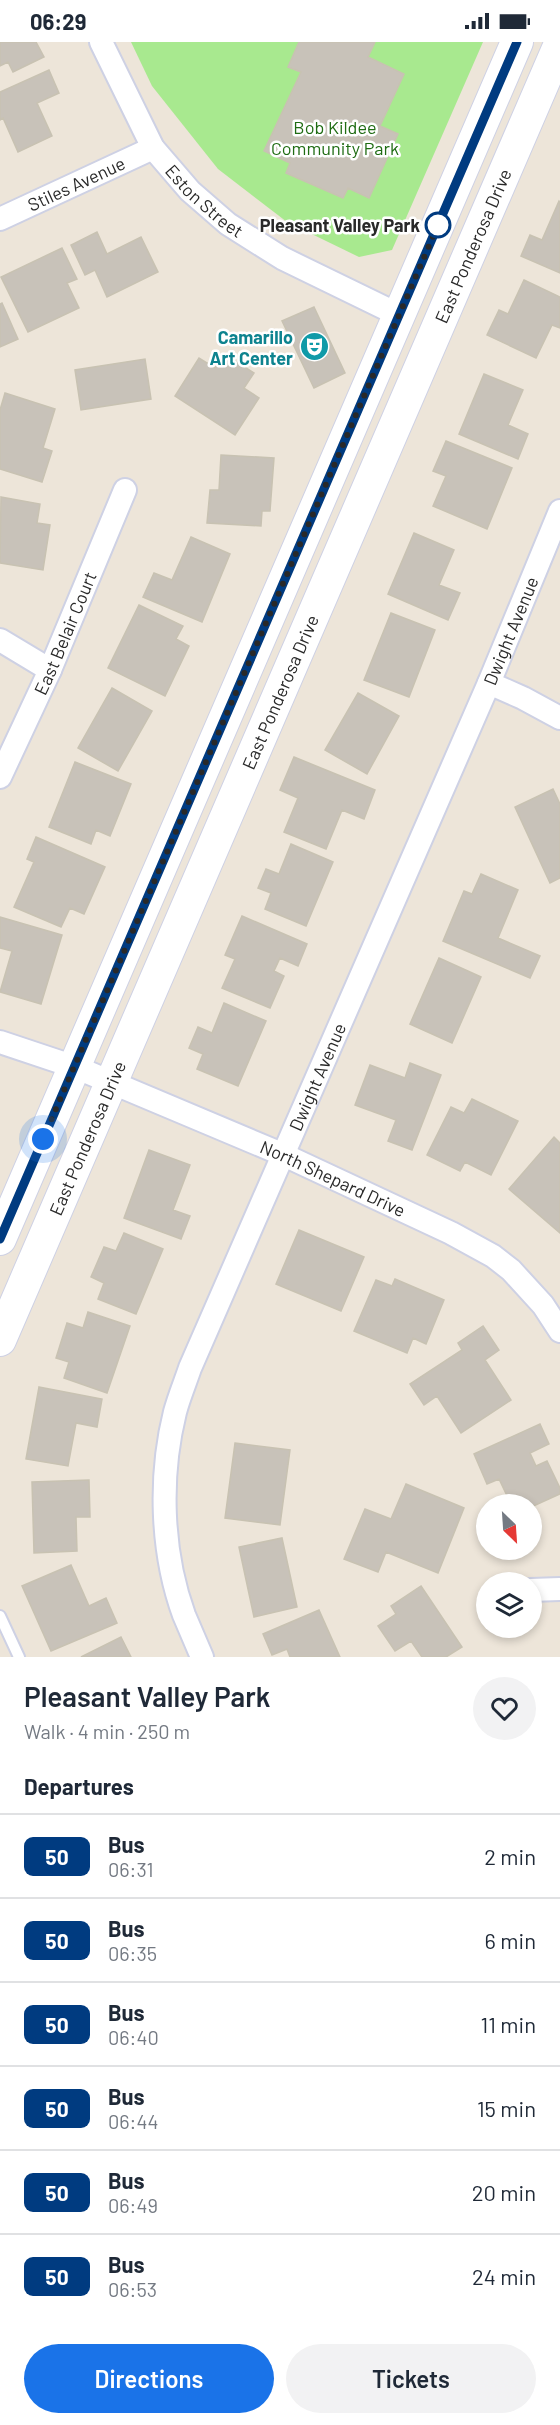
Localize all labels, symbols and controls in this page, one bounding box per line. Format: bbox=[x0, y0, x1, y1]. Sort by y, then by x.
text: 06:29 bbox=[30, 8, 86, 34]
park label: Bob Kildee Community Park bbox=[271, 116, 399, 159]
street label: Stiles Avenue bbox=[24, 152, 128, 216]
street label: Eston Street bbox=[161, 160, 247, 242]
street label: East Ponderosa Drive bbox=[430, 165, 516, 326]
marker: Pleasant Valley Park bbox=[425, 212, 451, 238]
place label: Pleasant Valley Park bbox=[260, 214, 420, 236]
place label: Camarillo Art Center bbox=[209, 326, 293, 369]
theatre icon: Camarillo Art Center bbox=[298, 331, 330, 363]
street label: East Belair Court bbox=[29, 568, 101, 698]
street label: Dwight Avenue bbox=[478, 573, 543, 688]
street label: East Ponderosa Drive bbox=[237, 611, 323, 772]
street label: Dwight Avenue bbox=[284, 1019, 350, 1134]
street label: East Ponderosa Drive bbox=[44, 1057, 130, 1219]
your location bbox=[28, 1124, 58, 1154]
street label: North Shepard Drive bbox=[257, 1135, 409, 1221]
north arrow bbox=[476, 1494, 542, 1560]
map controls bbox=[476, 1494, 542, 1638]
button: layers bbox=[476, 1572, 542, 1638]
button: heart bbox=[473, 1677, 536, 1740]
text: Pleasant Valley Park bbox=[24, 1679, 270, 1713]
text: Walk · 4 min · 250 m bbox=[24, 1719, 190, 1743]
text: Departures bbox=[24, 1773, 134, 1799]
text: Bus bbox=[108, 1831, 145, 1857]
text: 2 min bbox=[484, 1843, 536, 1869]
text: 50 bbox=[45, 1844, 69, 1869]
text: 06:31 bbox=[108, 1857, 154, 1881]
text: Bus bbox=[108, 1915, 145, 1941]
text: 6 min bbox=[485, 1927, 536, 1953]
text: 50 bbox=[45, 1928, 69, 1953]
text: 06:35 bbox=[108, 1941, 157, 1965]
text: Bus bbox=[108, 1999, 145, 2025]
text: 11 min bbox=[480, 2011, 536, 2037]
text: 50 bbox=[45, 2012, 69, 2037]
text: 06:40 bbox=[108, 2025, 159, 2049]
text: Bus bbox=[108, 2083, 145, 2109]
text: 15 min bbox=[477, 2095, 536, 2121]
text: 50 bbox=[45, 2096, 69, 2121]
text: 06:44 bbox=[108, 2109, 158, 2133]
text: Bus bbox=[108, 2167, 145, 2193]
text: 20 min bbox=[472, 2179, 536, 2205]
text: 50 bbox=[45, 2180, 69, 2205]
text: 06:49 bbox=[108, 2193, 158, 2217]
text: Bus bbox=[108, 2251, 145, 2277]
text: 24 min bbox=[472, 2263, 536, 2289]
text: 50 bbox=[45, 2264, 69, 2289]
text: 06:53 bbox=[108, 2277, 157, 2301]
button: Directions bbox=[24, 2344, 274, 2413]
button: Tickets bbox=[286, 2344, 536, 2413]

